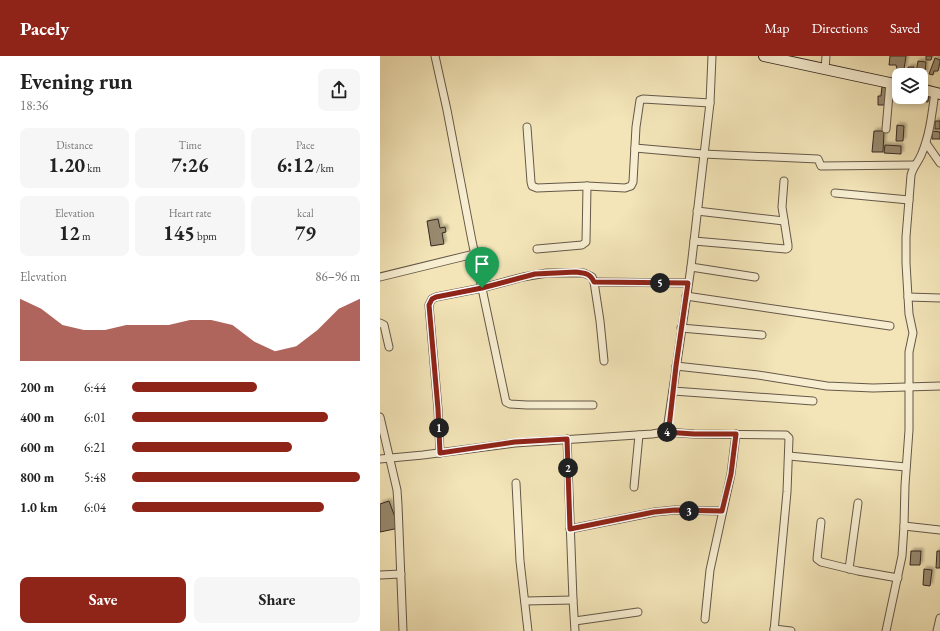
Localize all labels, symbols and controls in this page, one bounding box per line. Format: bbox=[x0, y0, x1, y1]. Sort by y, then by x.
text: Pacely bbox=[20, 16, 69, 41]
text: Map bbox=[764, 19, 790, 37]
text: Directions bbox=[812, 19, 868, 37]
text: Saved bbox=[890, 19, 920, 37]
text: Evening run bbox=[20, 67, 133, 96]
map controls bbox=[892, 68, 928, 104]
button: layers bbox=[892, 68, 928, 104]
button: share bbox=[318, 69, 360, 111]
text: 18:36 bbox=[20, 97, 48, 114]
text: Distance bbox=[56, 138, 93, 152]
text: Time bbox=[179, 138, 201, 152]
text: Pace bbox=[296, 138, 315, 152]
text: 1.20 bbox=[48, 152, 85, 178]
text: 7:26 bbox=[171, 152, 209, 178]
text: 6:12 bbox=[276, 152, 314, 178]
text: km bbox=[85, 161, 101, 175]
text: /km bbox=[314, 161, 334, 175]
text: Elevation bbox=[55, 206, 94, 220]
text: Heart rate bbox=[169, 206, 211, 220]
text: kcal bbox=[297, 206, 314, 220]
text: 12 bbox=[59, 220, 80, 246]
text: 145 bbox=[163, 220, 195, 246]
text: 79 bbox=[295, 220, 316, 246]
text: m bbox=[80, 229, 91, 243]
text: bpm bbox=[195, 229, 217, 243]
pin bbox=[465, 247, 499, 288]
icon: arrive bbox=[471, 253, 493, 275]
text: Elevation bbox=[20, 268, 67, 285]
text: 86–96 m bbox=[315, 268, 360, 285]
pin: 5 bbox=[650, 273, 670, 293]
text: 5 bbox=[657, 276, 663, 290]
text: 200 m bbox=[20, 379, 54, 396]
text: 6:44 bbox=[84, 379, 106, 396]
text: 400 m bbox=[20, 409, 54, 426]
text: 6:01 bbox=[84, 409, 106, 426]
pin: 1 bbox=[429, 418, 449, 438]
text: 1 bbox=[436, 421, 442, 435]
pin: 4 bbox=[657, 422, 677, 442]
text: 4 bbox=[664, 425, 670, 439]
text: 600 m bbox=[20, 439, 54, 456]
text: 6:21 bbox=[84, 439, 106, 456]
pin: 2 bbox=[558, 458, 578, 478]
text: 2 bbox=[565, 461, 571, 475]
text: 800 m bbox=[20, 469, 54, 486]
text: 5:48 bbox=[84, 469, 106, 486]
text: 1.0 km bbox=[20, 499, 58, 516]
text: 6:04 bbox=[84, 499, 106, 516]
pin: 3 bbox=[679, 501, 699, 521]
text: 3 bbox=[686, 504, 692, 518]
button: Save bbox=[20, 577, 186, 623]
button: Share bbox=[194, 577, 360, 623]

